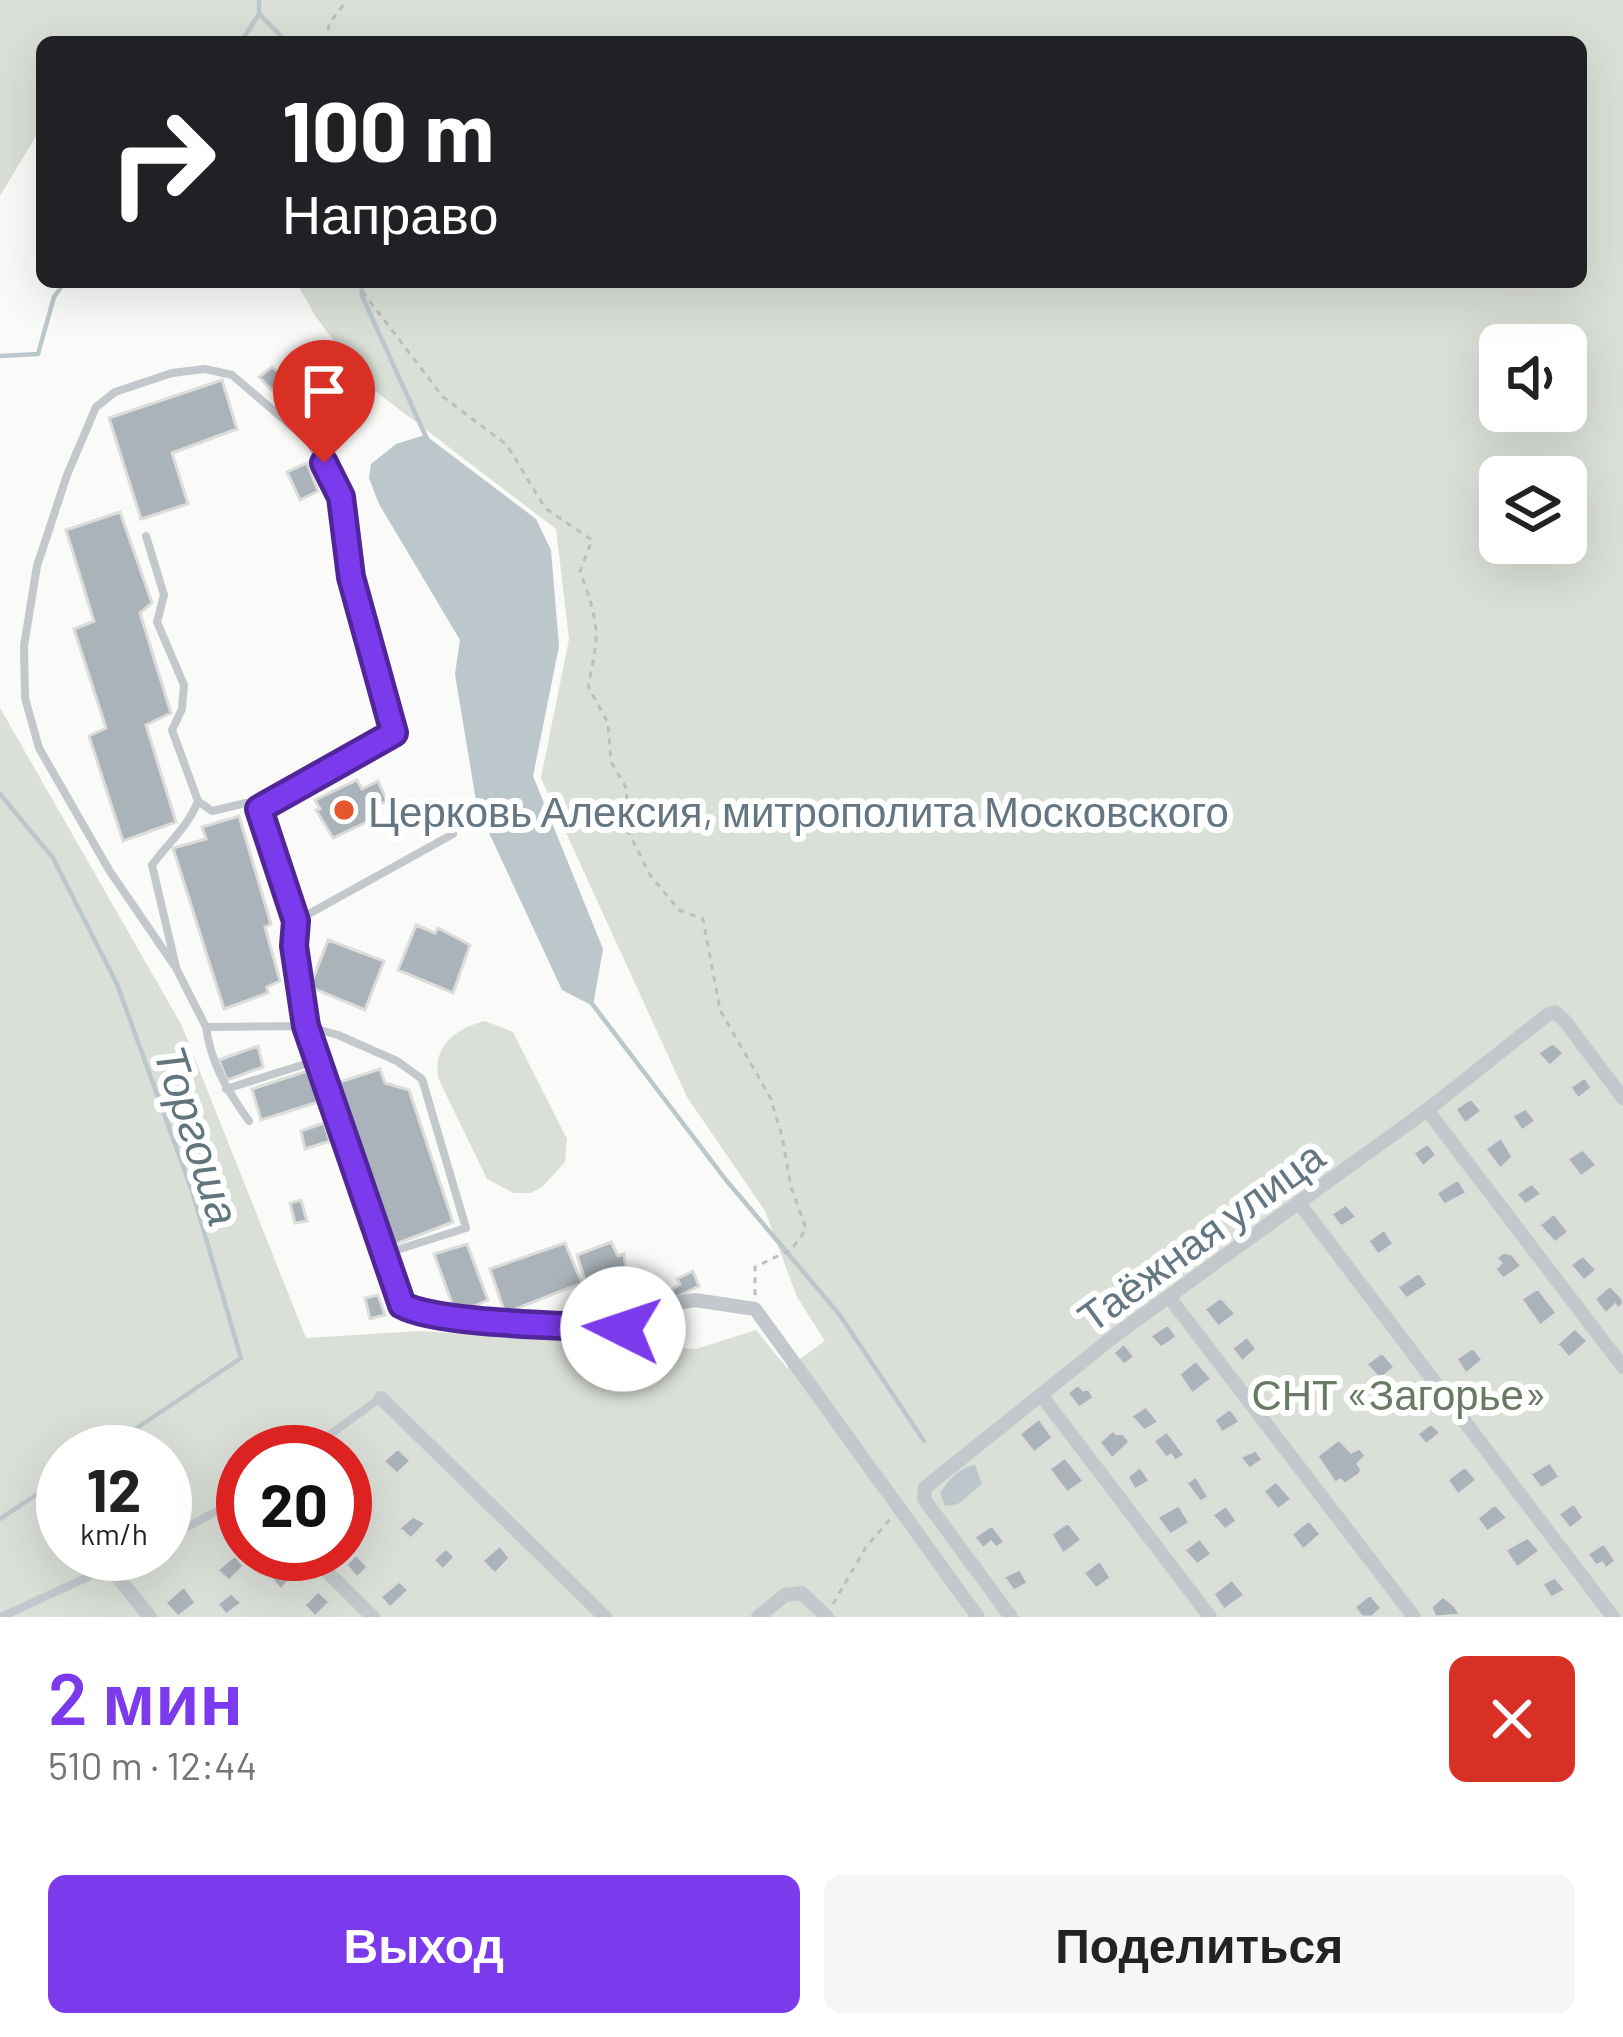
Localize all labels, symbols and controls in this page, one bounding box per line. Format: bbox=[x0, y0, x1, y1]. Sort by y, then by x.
text: 100 m bbox=[282, 78, 494, 179]
icon: right bbox=[84, 84, 240, 240]
text: Направо bbox=[282, 180, 498, 245]
map controls bbox=[1479, 324, 1587, 564]
button: sound bbox=[1479, 324, 1587, 432]
pin bbox=[273, 340, 375, 463]
icon: arrive bbox=[291, 358, 357, 424]
button: layers bbox=[1479, 456, 1587, 564]
place label: Церковь Алексия, митрополита Московского bbox=[368, 785, 1229, 836]
marker: Церковь Алексия, митрополита Московского bbox=[331, 797, 357, 823]
water label: Торгоша bbox=[145, 1039, 253, 1231]
street label: Таёжная улица bbox=[1067, 1129, 1334, 1342]
position arrow bbox=[560, 1266, 686, 1392]
park label: СНТ «Загорье» bbox=[1251, 1368, 1547, 1419]
speed limit sign: 20 bbox=[216, 1425, 372, 1581]
text: 12 bbox=[87, 1452, 141, 1524]
text: km/h bbox=[80, 1515, 148, 1551]
text: 2 мин bbox=[48, 1653, 243, 1739]
button: close bbox=[1449, 1656, 1575, 1782]
text: 510 m · 12:44 bbox=[48, 1741, 257, 1788]
button: Выход bbox=[48, 1875, 800, 2013]
button: Поделиться bbox=[824, 1875, 1575, 2013]

